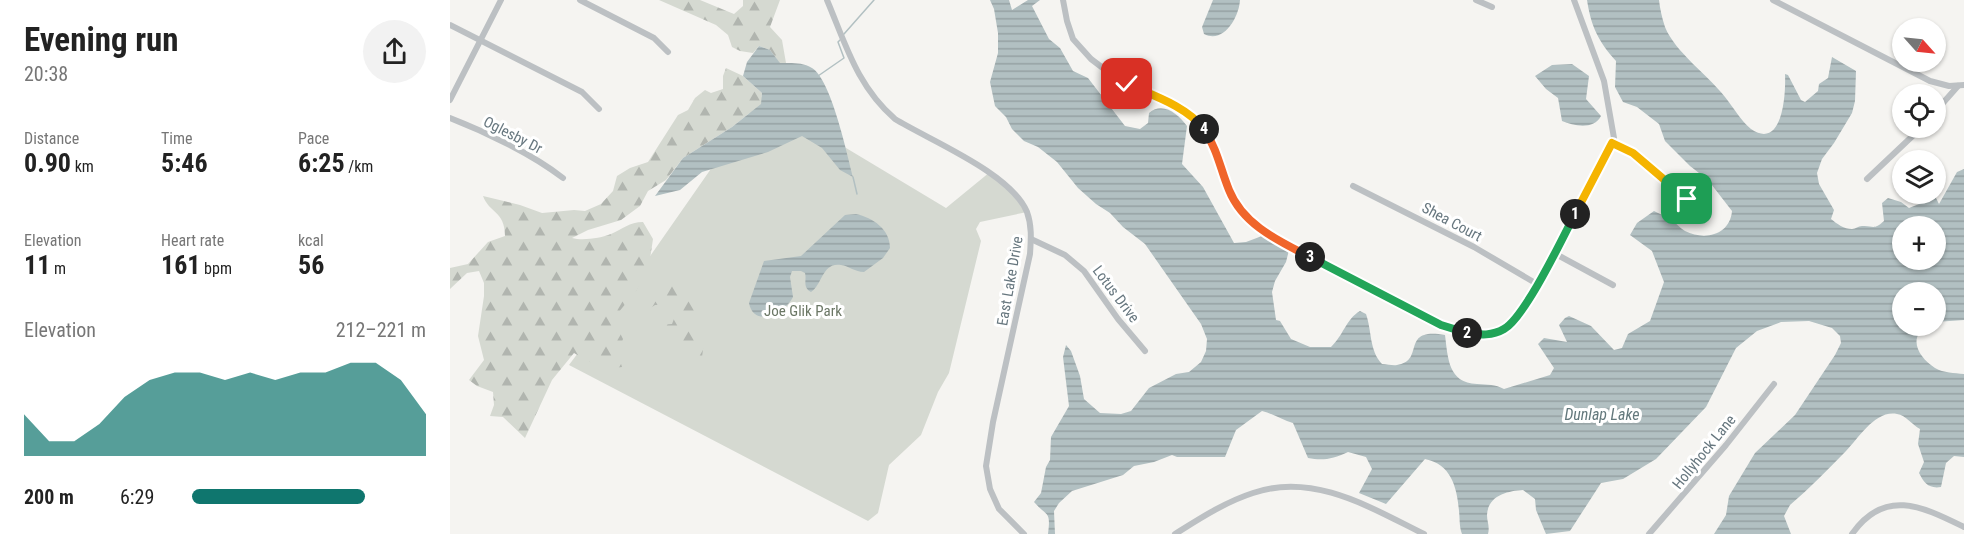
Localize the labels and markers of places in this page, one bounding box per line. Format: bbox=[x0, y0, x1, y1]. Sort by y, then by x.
pin bbox=[1101, 58, 1152, 109]
pin: 4 bbox=[1189, 114, 1219, 144]
pin bbox=[1661, 173, 1712, 224]
pin: 1 bbox=[1560, 199, 1590, 229]
pin: 3 bbox=[1295, 242, 1325, 272]
pin: 2 bbox=[1452, 318, 1482, 348]

